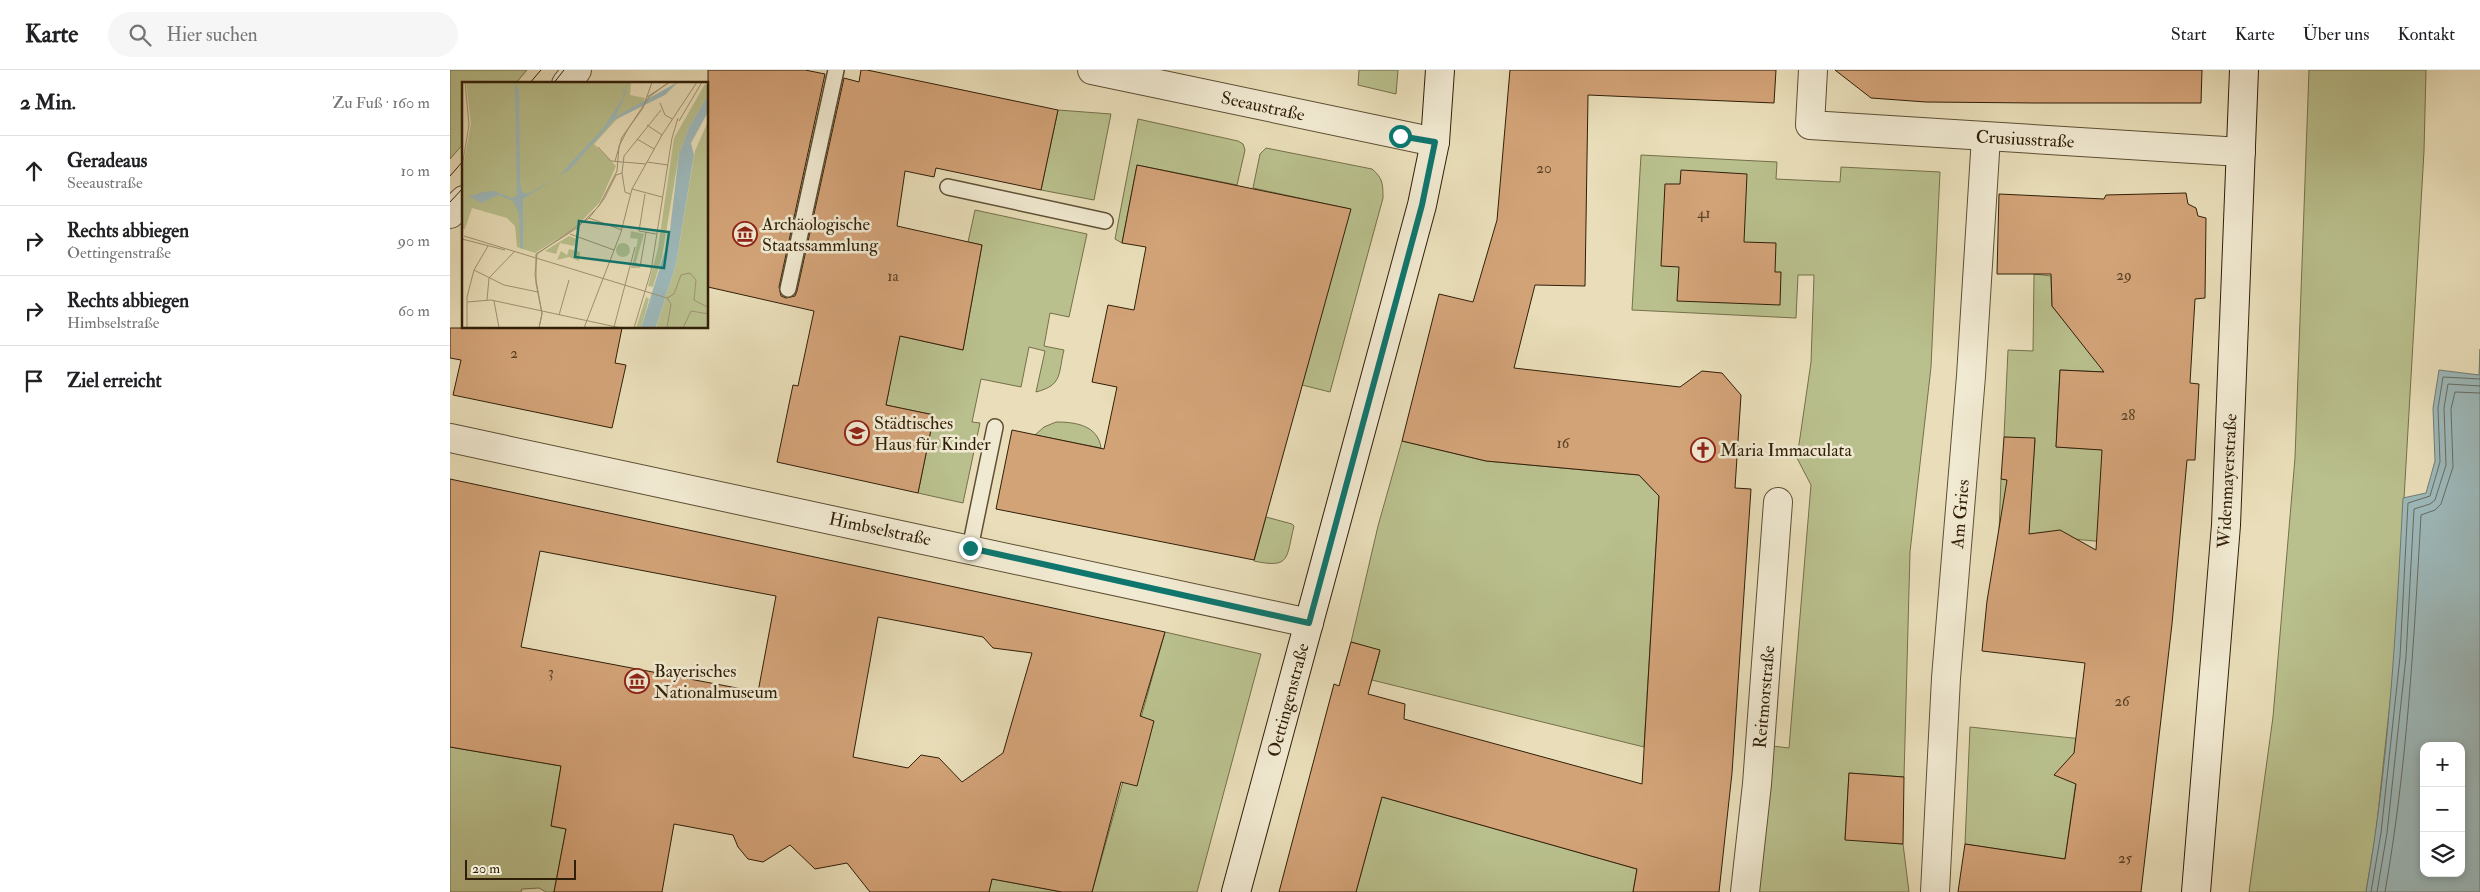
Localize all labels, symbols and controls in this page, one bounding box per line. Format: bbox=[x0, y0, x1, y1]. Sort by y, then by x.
search box bbox=[108, 12, 458, 57]
text: Karte bbox=[25, 19, 78, 50]
icon: search bbox=[126, 21, 154, 49]
text: Hier suchen bbox=[166, 23, 258, 47]
text: Start bbox=[2171, 23, 2207, 46]
text: Karte bbox=[2235, 23, 2275, 46]
text: Über uns bbox=[2303, 23, 2369, 46]
text: Kontakt bbox=[2397, 23, 2455, 46]
inset map bbox=[462, 82, 709, 329]
street label: Seeaustraße bbox=[1219, 86, 1307, 127]
text: 2 Min. bbox=[20, 89, 76, 116]
text: Zu Fuß · 160 m bbox=[332, 93, 430, 113]
route start bbox=[1389, 125, 1412, 148]
street label: Crusiusstraße bbox=[1975, 125, 2075, 154]
text: Geradeaus bbox=[67, 149, 147, 173]
icon: ahead bbox=[20, 157, 48, 185]
house number: 20 bbox=[1536, 159, 1552, 178]
text: 10 m bbox=[400, 161, 430, 181]
text: Seeaustraße bbox=[67, 173, 143, 193]
house number: 41 bbox=[1697, 204, 1711, 223]
place label: Archäologische Staatssammlung bbox=[761, 213, 879, 257]
text: Rechts abbiegen bbox=[67, 219, 189, 243]
museum icon: Archäologische Staatssammlung bbox=[732, 221, 758, 247]
icon: right bbox=[20, 227, 48, 255]
text: 90 m bbox=[398, 231, 430, 251]
text: Oettingenstraße bbox=[67, 243, 171, 263]
house number: 29 bbox=[2116, 266, 2132, 285]
house number: 1a bbox=[887, 267, 900, 286]
text: Rechts abbiegen bbox=[67, 289, 189, 313]
icon: right bbox=[20, 297, 48, 325]
text: 60 m bbox=[398, 301, 430, 321]
text: Himbselstraße bbox=[67, 313, 159, 333]
house number: 2 bbox=[510, 344, 518, 363]
icon: arrive bbox=[20, 367, 48, 395]
text: Ziel erreicht bbox=[67, 369, 162, 393]
house number: 28 bbox=[2121, 406, 2135, 425]
place label: Städtisches Haus für Kinder bbox=[874, 412, 991, 456]
street label: Widenmayerstraße bbox=[2212, 412, 2243, 550]
school or university icon: Städtisches Haus für Kinder bbox=[844, 420, 870, 446]
house number: 16 bbox=[1557, 434, 1571, 453]
church icon: Maria Immaculata bbox=[1690, 437, 1716, 463]
place label: Maria Immaculata bbox=[1720, 439, 1852, 462]
street label: Am Gries bbox=[1946, 478, 1975, 551]
street label: Himbselstraße bbox=[827, 507, 934, 552]
route end bbox=[959, 537, 982, 560]
street label: Oettingenstraße bbox=[1262, 640, 1315, 760]
street label: Reitmorstraße bbox=[1749, 644, 1781, 750]
place label: Bayerisches Nationalmuseum bbox=[654, 660, 778, 704]
house number: 3 bbox=[548, 663, 554, 682]
museum icon: Bayerisches Nationalmuseum bbox=[624, 668, 650, 694]
house number: 26 bbox=[2114, 692, 2131, 711]
map controls bbox=[2420, 742, 2465, 877]
button: + bbox=[2420, 742, 2465, 787]
button: − bbox=[2420, 787, 2465, 832]
button: layers bbox=[2420, 832, 2465, 877]
house number: 25 bbox=[2118, 849, 2132, 868]
scale bar bbox=[465, 857, 576, 880]
text: 20 m bbox=[472, 860, 500, 877]

